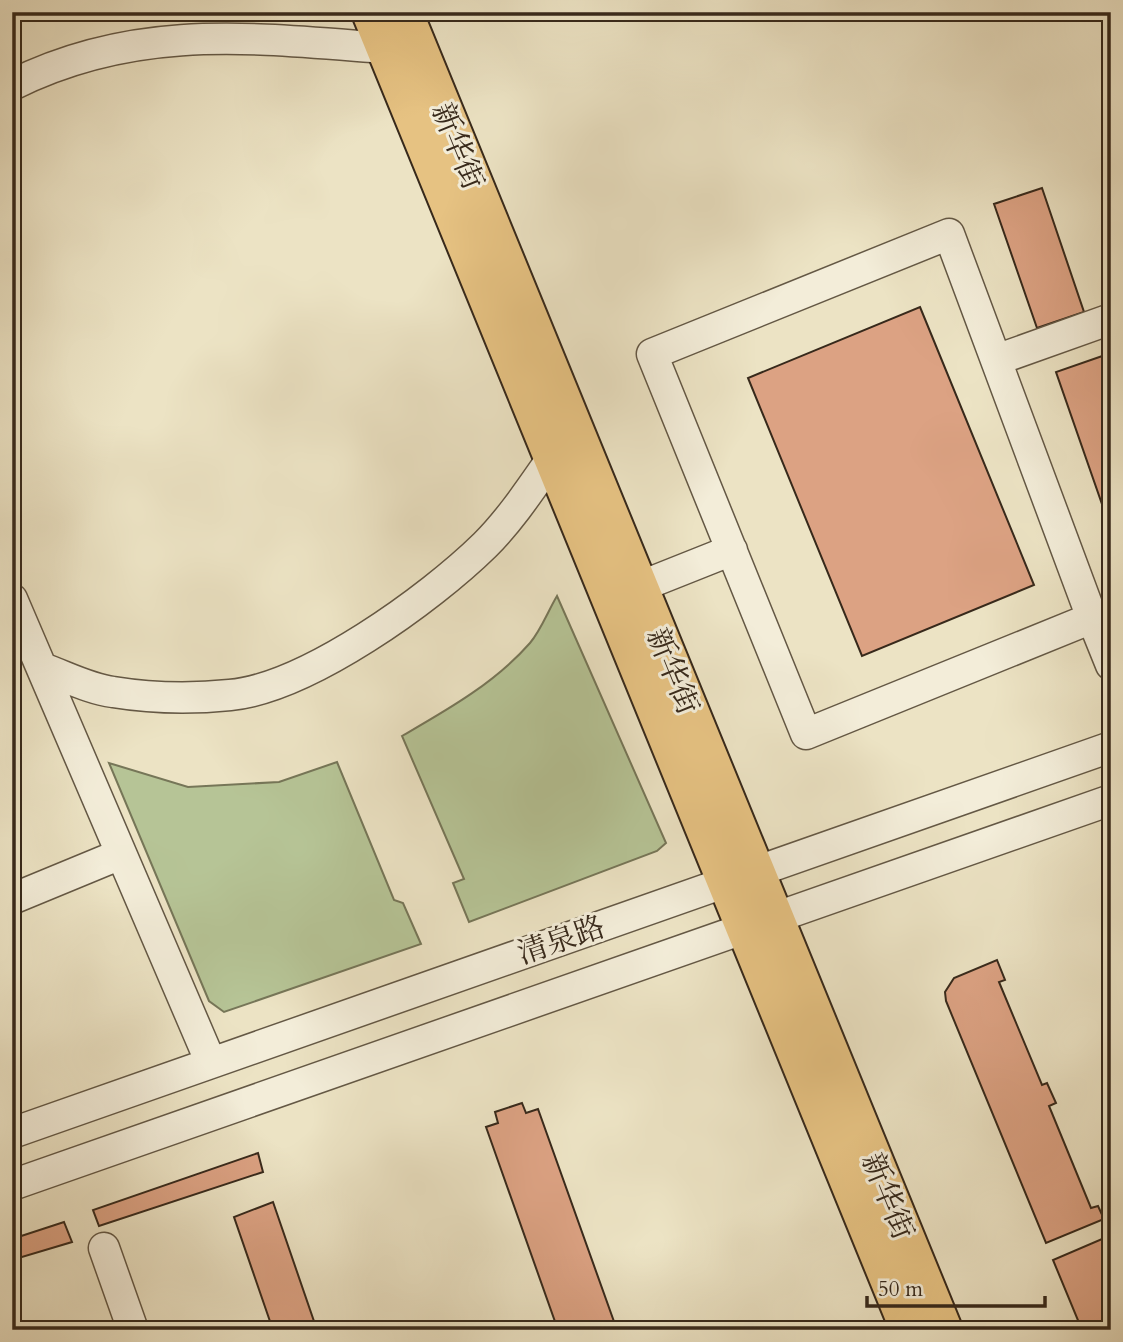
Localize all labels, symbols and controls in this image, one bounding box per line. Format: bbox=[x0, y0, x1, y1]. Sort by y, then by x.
street label: 新华街 bbox=[422, 97, 493, 196]
street label: 新华街 bbox=[637, 622, 708, 721]
street label: 清泉路 bbox=[512, 906, 610, 975]
street label: 新华街 bbox=[852, 1147, 923, 1246]
scale bar bbox=[867, 1265, 1046, 1309]
text: 50 m bbox=[878, 1275, 923, 1304]

